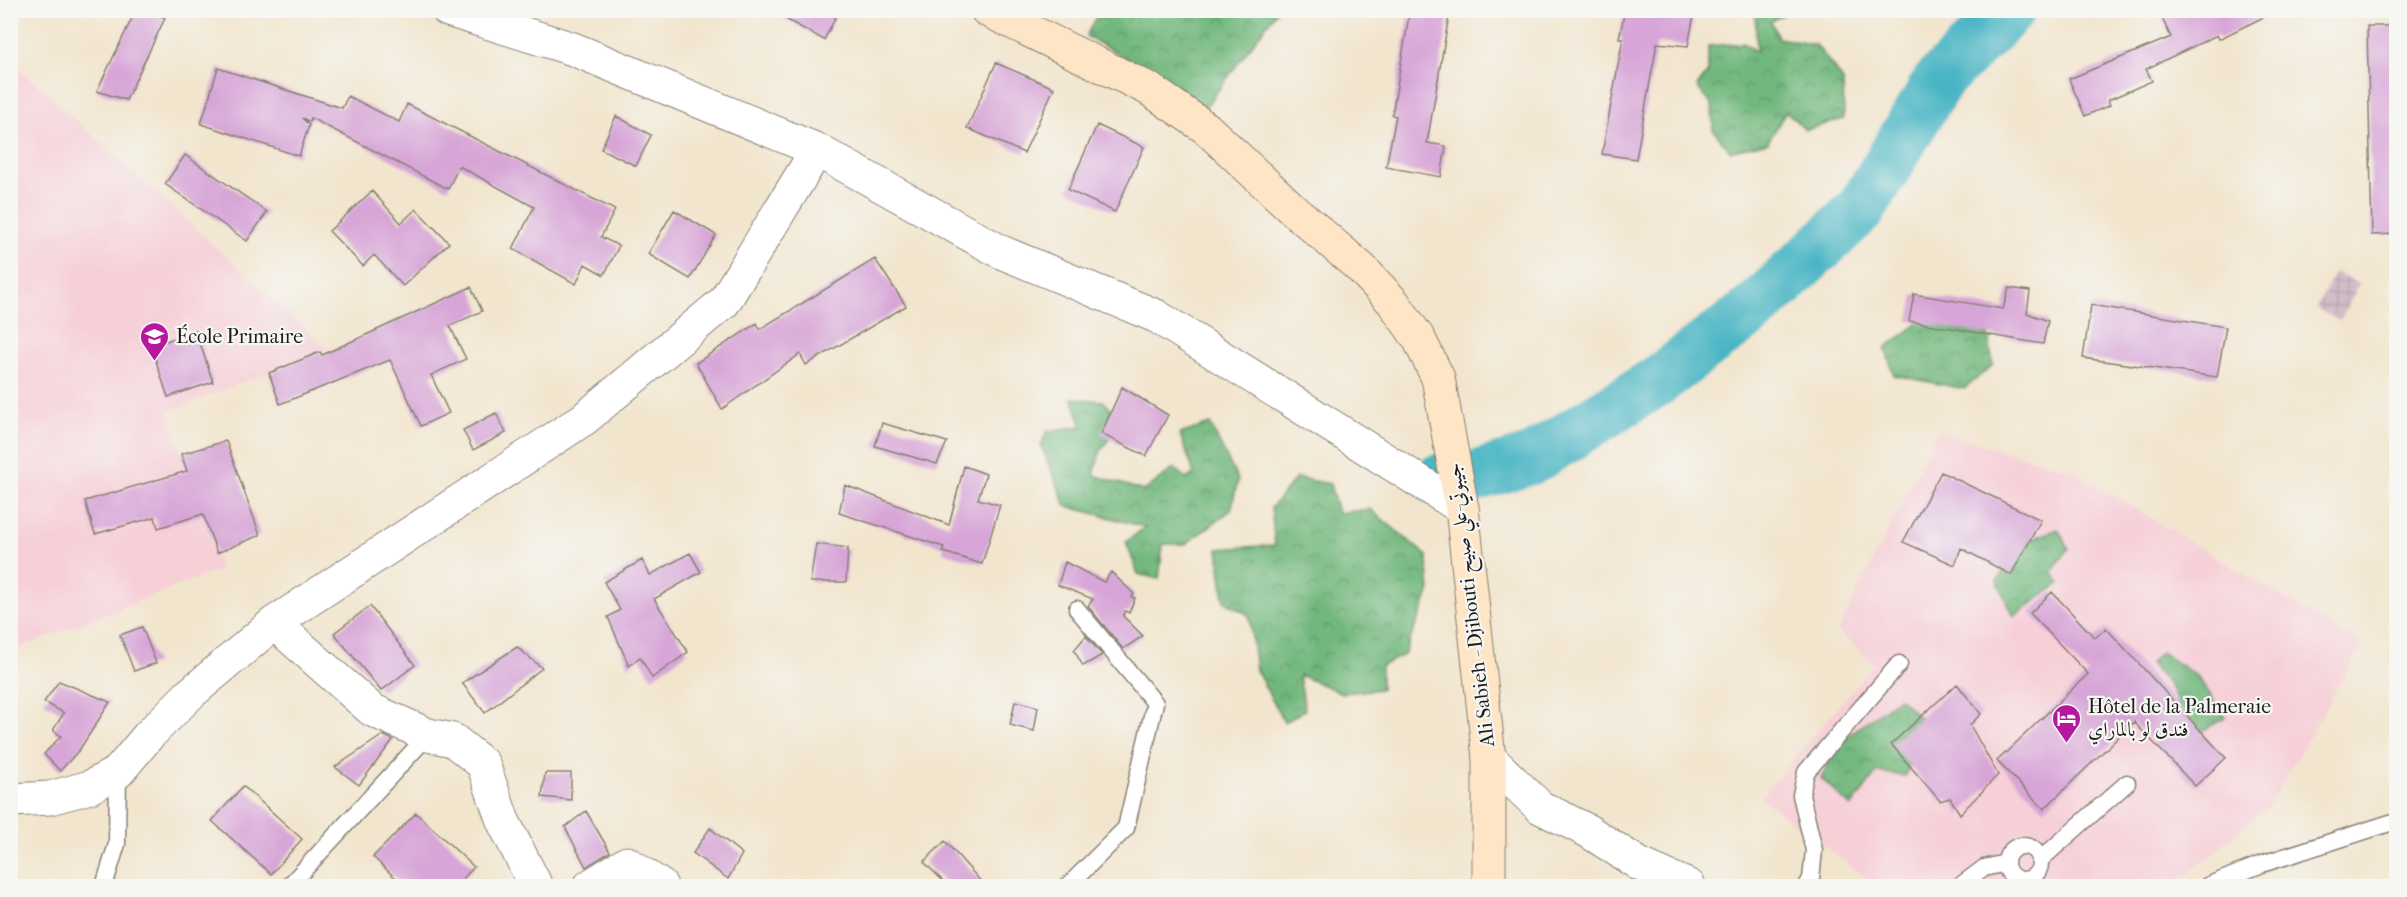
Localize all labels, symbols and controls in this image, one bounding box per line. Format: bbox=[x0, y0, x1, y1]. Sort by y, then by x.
school or university icon: École Primaire bbox=[139, 320, 171, 362]
place label: École Primaire bbox=[176, 324, 303, 348]
street label: Ali Sabieh - Djibouti جيبوتي-علي صبيح bbox=[1442, 461, 1507, 749]
place label: Hôtel de la Palmeraie فندق لو بالماراي bbox=[2088, 695, 2271, 745]
hotel icon: Hôtel de la Palmeraie فندق لو بالماراي bbox=[2051, 702, 2083, 744]

